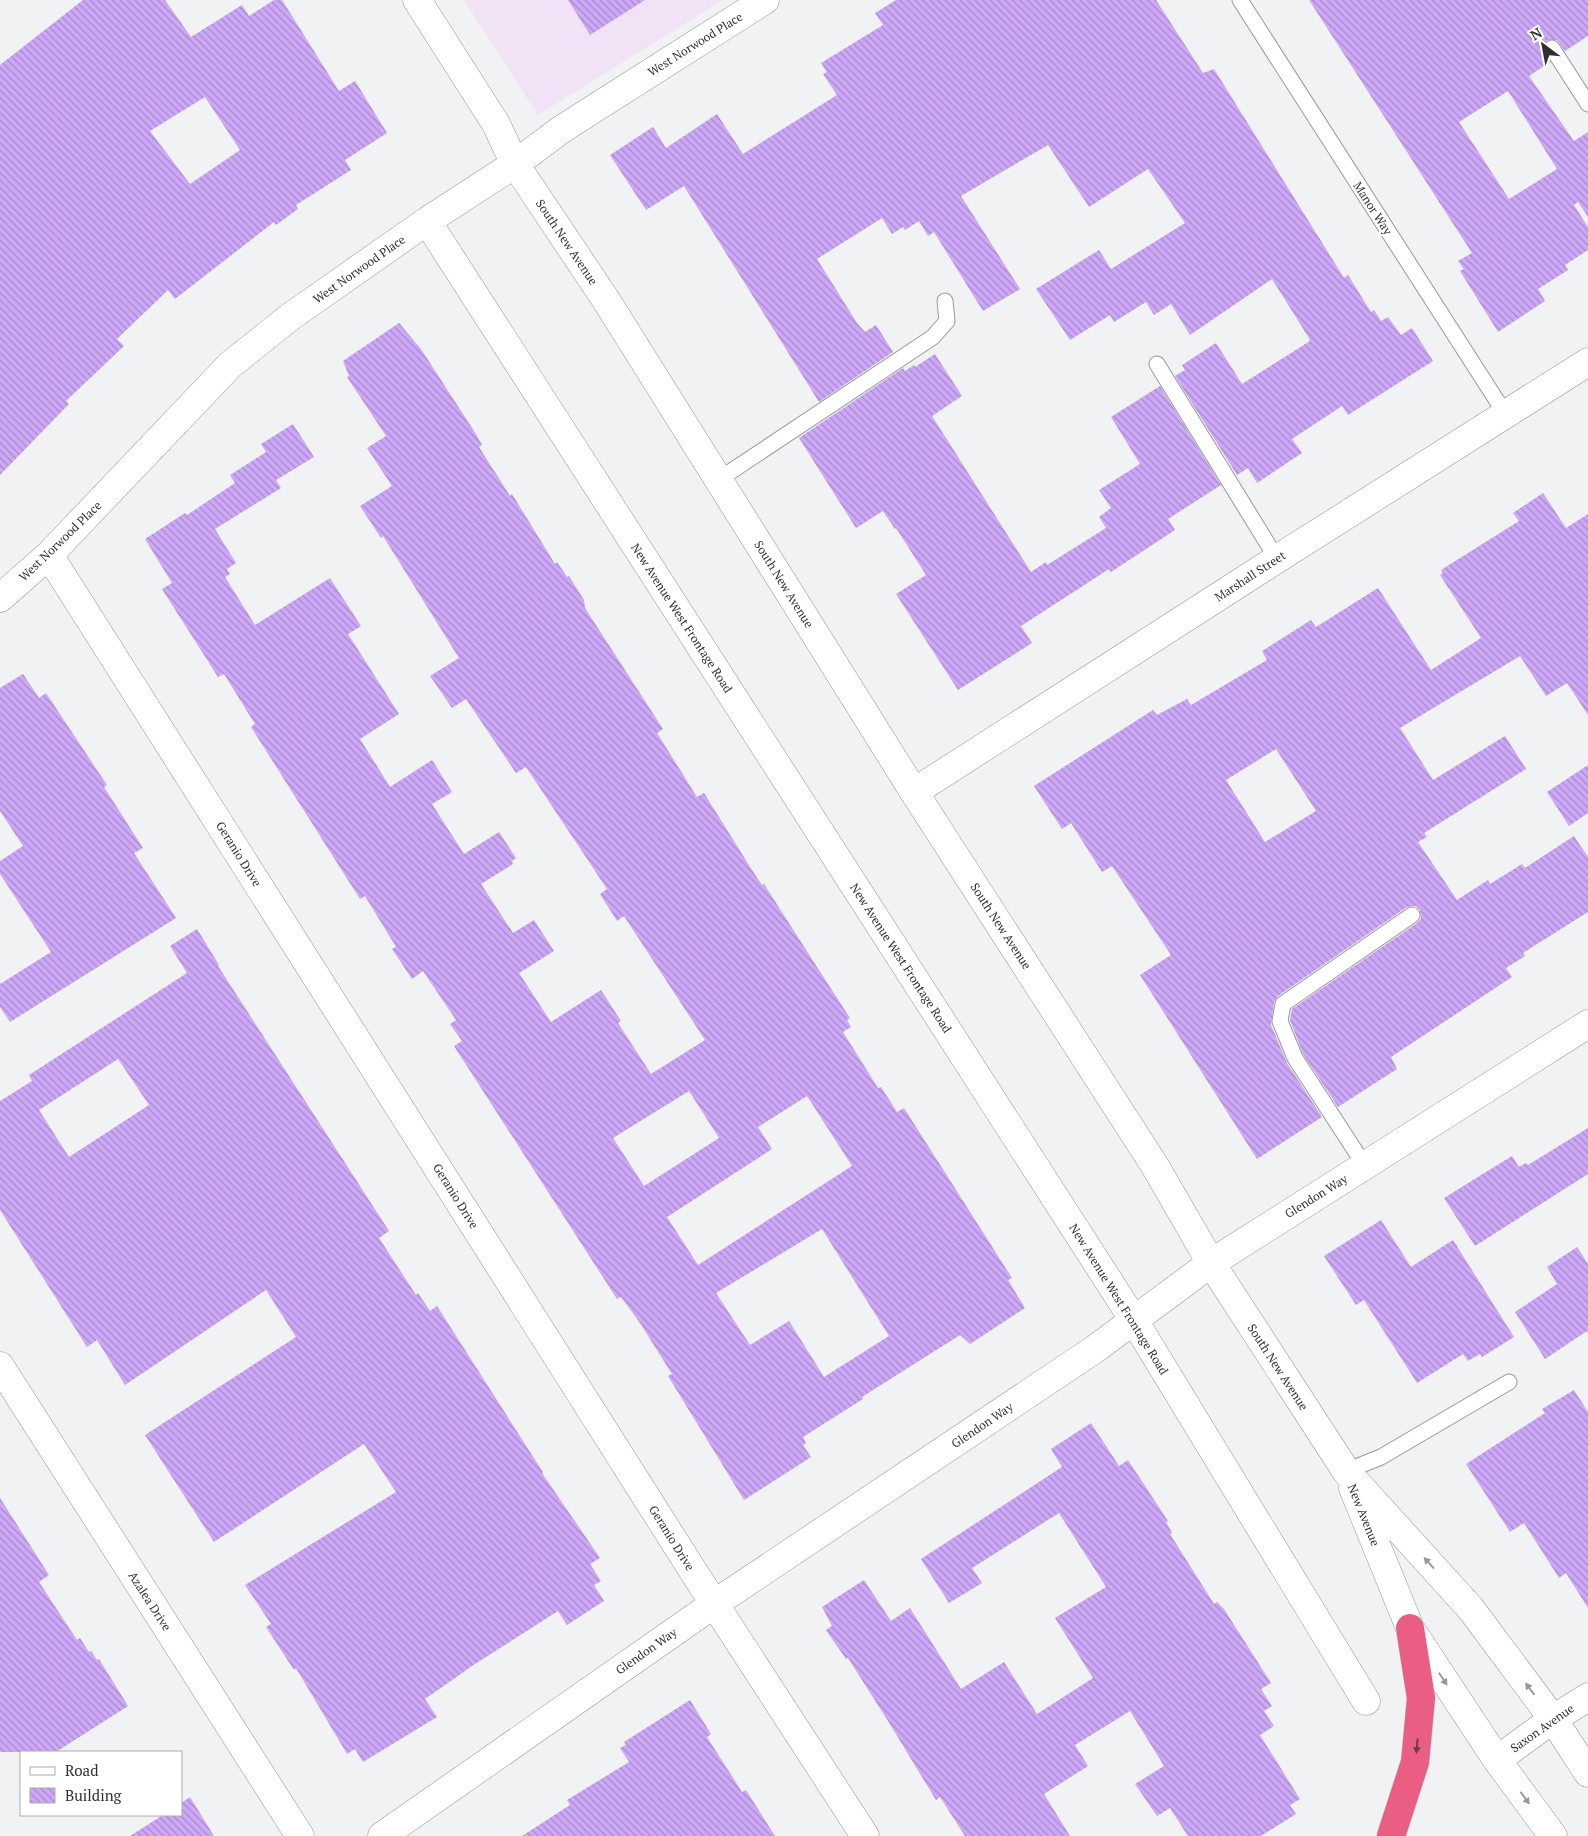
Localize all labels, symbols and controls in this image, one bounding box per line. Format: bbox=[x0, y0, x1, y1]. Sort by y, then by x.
street label: West Norwood Place bbox=[645, 9, 745, 79]
north arrow bbox=[1518, 20, 1568, 70]
text: N bbox=[1526, 22, 1546, 44]
street label: Manor Way bbox=[1350, 179, 1396, 238]
street label: South New Avenue bbox=[533, 196, 601, 288]
street label: West Norwood Place bbox=[310, 232, 408, 306]
street label: West Norwood Place bbox=[16, 498, 104, 584]
street label: South New Avenue bbox=[751, 538, 817, 630]
street label: New Avenue West Frontage Road bbox=[628, 541, 736, 696]
street label: Marshall Street bbox=[1212, 547, 1289, 604]
street label: Geranio Drive bbox=[213, 819, 265, 889]
street label: South New Avenue bbox=[968, 880, 1034, 972]
street label: New Avenue West Frontage Road bbox=[847, 881, 955, 1036]
street label: Geranio Drive bbox=[430, 1161, 482, 1231]
street label: Glendon Way bbox=[1282, 1170, 1351, 1221]
street label: New Avenue West Frontage Road bbox=[1066, 1221, 1172, 1377]
street label: South New Avenue bbox=[1245, 1321, 1311, 1413]
street label: Glendon Way bbox=[948, 1398, 1016, 1451]
street label: New Avenue bbox=[1345, 1482, 1383, 1548]
street label: Geranio Drive bbox=[646, 1503, 698, 1573]
one-way arrow bbox=[1423, 1557, 1435, 1569]
street label: Azalea Drive bbox=[125, 1569, 175, 1633]
street label: Glendon Way bbox=[613, 1624, 680, 1677]
one-way arrow bbox=[1438, 1672, 1448, 1685]
one-way arrow bbox=[1525, 1683, 1536, 1696]
street label: Saxon Avenue bbox=[1507, 1701, 1577, 1755]
one-way arrow bbox=[1413, 1738, 1421, 1754]
legend bbox=[20, 1751, 182, 1816]
text: Road bbox=[65, 1760, 98, 1780]
text: Building bbox=[65, 1785, 123, 1805]
one-way arrow bbox=[1520, 1791, 1530, 1805]

